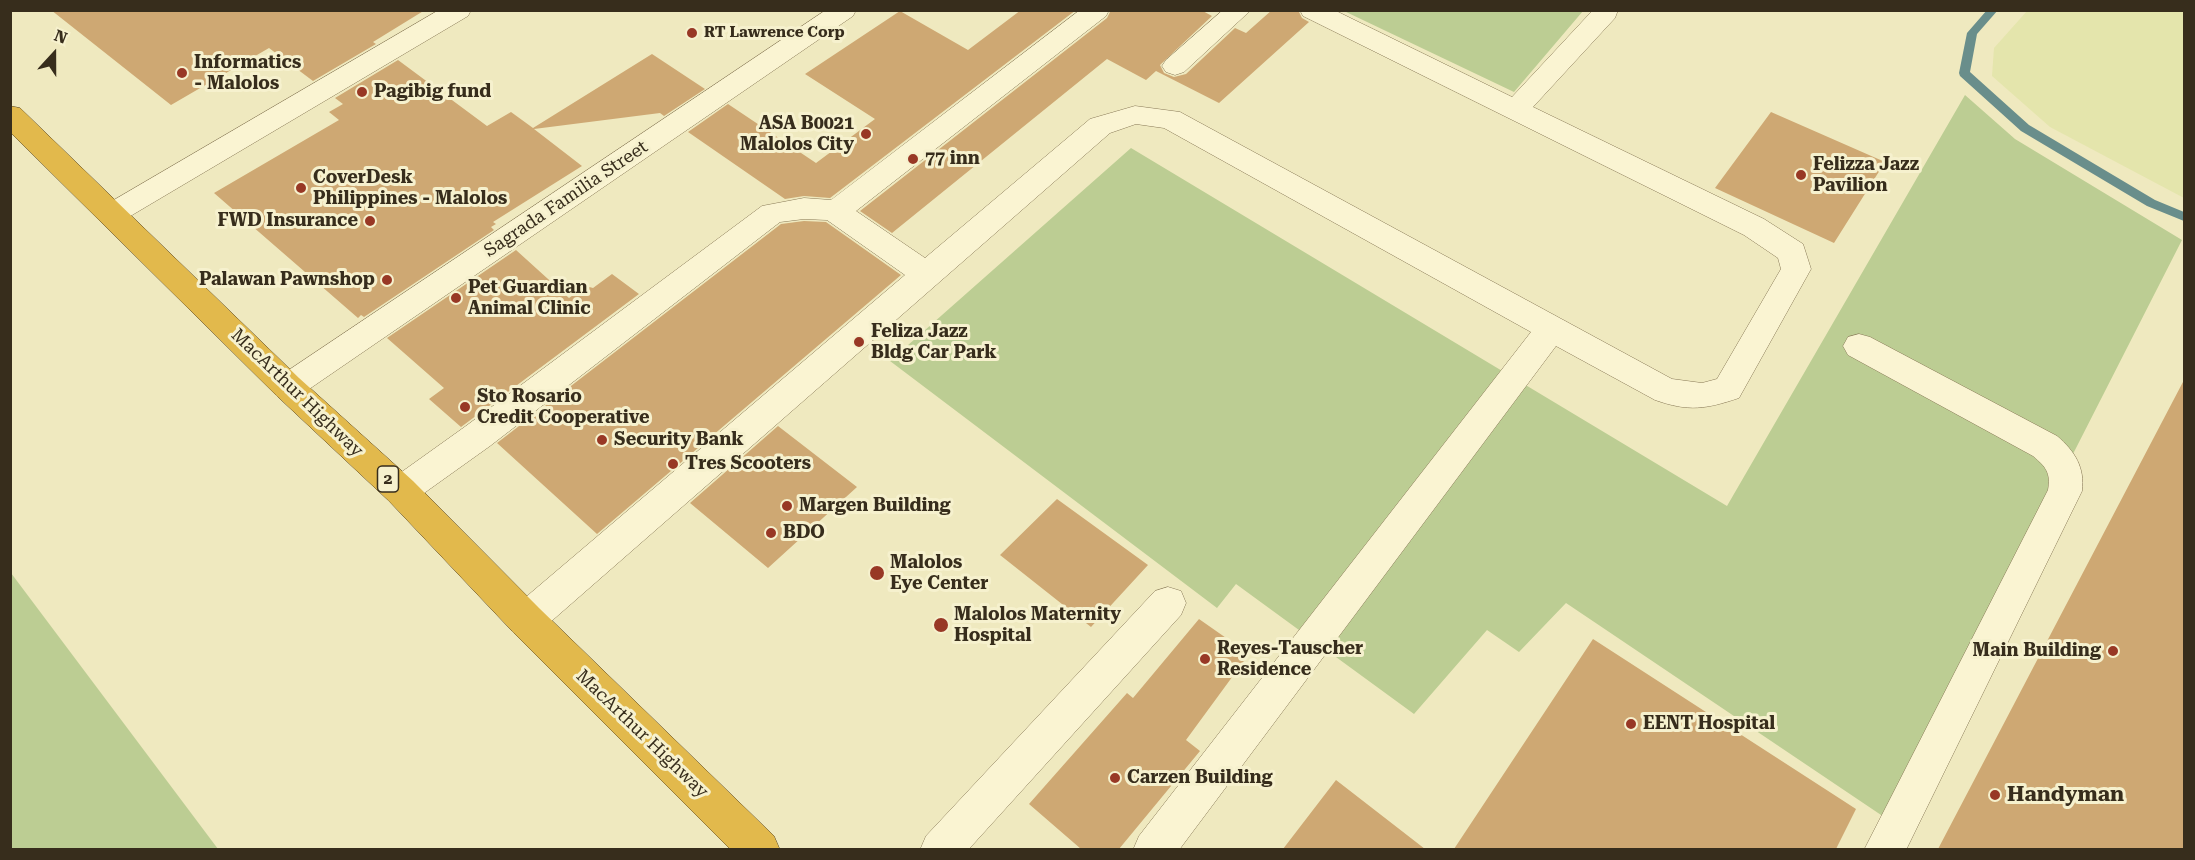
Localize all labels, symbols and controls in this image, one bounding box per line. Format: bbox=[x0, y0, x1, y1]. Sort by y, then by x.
north arrow bbox=[24, 24, 84, 84]
place label: RT Lawrence Corp bbox=[704, 24, 845, 42]
text: N bbox=[51, 26, 70, 48]
marker: RT Lawrence Corp bbox=[685, 26, 699, 40]
place label: Informatics - Malolos bbox=[194, 52, 301, 94]
marker: Informatics - Malolos bbox=[175, 66, 189, 80]
place label: Pagibig fund bbox=[374, 81, 491, 103]
marker: Pagibig fund bbox=[355, 85, 369, 99]
place label: ASA B0021 Malolos City bbox=[740, 113, 854, 156]
marker: ASA B0021 Malolos City bbox=[859, 127, 873, 141]
street label: Sagrada Familia Street bbox=[480, 136, 652, 262]
place label: 77 inn bbox=[925, 148, 980, 170]
marker: 77 inn bbox=[906, 152, 920, 166]
place label: Felizza Jazz Pavilion bbox=[1813, 154, 1919, 196]
place label: CoverDesk Philippines - Malolos bbox=[313, 167, 507, 210]
marker: Felizza Jazz Pavilion bbox=[1794, 168, 1808, 182]
marker: CoverDesk Philippines - Malolos bbox=[294, 181, 308, 195]
place label: FWD Insurance bbox=[218, 210, 358, 232]
marker: FWD Insurance bbox=[363, 214, 377, 228]
place label: Palawan Pawnshop bbox=[199, 269, 375, 291]
marker: Palawan Pawnshop bbox=[380, 273, 394, 287]
place label: Pet Guardian Animal Clinic bbox=[468, 277, 591, 320]
marker: Pet Guardian Animal Clinic bbox=[449, 291, 463, 305]
place label: Feliza Jazz Bldg Car Park bbox=[871, 321, 997, 364]
street label: MacArthur Highway bbox=[226, 324, 368, 462]
marker: Feliza Jazz Bldg Car Park bbox=[852, 335, 866, 349]
place label: Sto Rosario Credit Cooperative bbox=[477, 386, 650, 428]
marker: Sto Rosario Credit Cooperative bbox=[458, 400, 472, 414]
place label: Security Bank bbox=[614, 429, 744, 451]
marker: Security Bank bbox=[595, 433, 609, 447]
place label: Tres Scooters bbox=[685, 453, 811, 475]
marker: Tres Scooters bbox=[666, 457, 680, 471]
road number: 2 bbox=[378, 466, 398, 492]
place label: Margen Building bbox=[799, 495, 951, 517]
marker: Margen Building bbox=[780, 499, 794, 513]
place label: BDO bbox=[783, 522, 825, 544]
marker: BDO bbox=[764, 526, 778, 540]
place label: Malolos Eye Center bbox=[890, 552, 988, 594]
marker: Malolos Eye Center bbox=[868, 564, 886, 582]
place label: Malolos Maternity Hospital bbox=[954, 604, 1121, 646]
marker: Malolos Maternity Hospital bbox=[932, 616, 950, 634]
place label: Reyes-Tauscher Residence bbox=[1217, 638, 1363, 680]
place label: Main Building bbox=[1973, 640, 2101, 662]
marker: Main Building bbox=[2106, 644, 2120, 658]
marker: Reyes-Tauscher Residence bbox=[1198, 652, 1212, 666]
street label: MacArthur Highway bbox=[571, 665, 713, 803]
place label: EENT Hospital bbox=[1643, 713, 1775, 735]
marker: EENT Hospital bbox=[1624, 717, 1638, 731]
place label: Carzen Building bbox=[1127, 767, 1273, 789]
marker: Carzen Building bbox=[1108, 771, 1122, 785]
place label: Handyman bbox=[2007, 782, 2124, 808]
marker: Handyman bbox=[1988, 788, 2002, 802]

